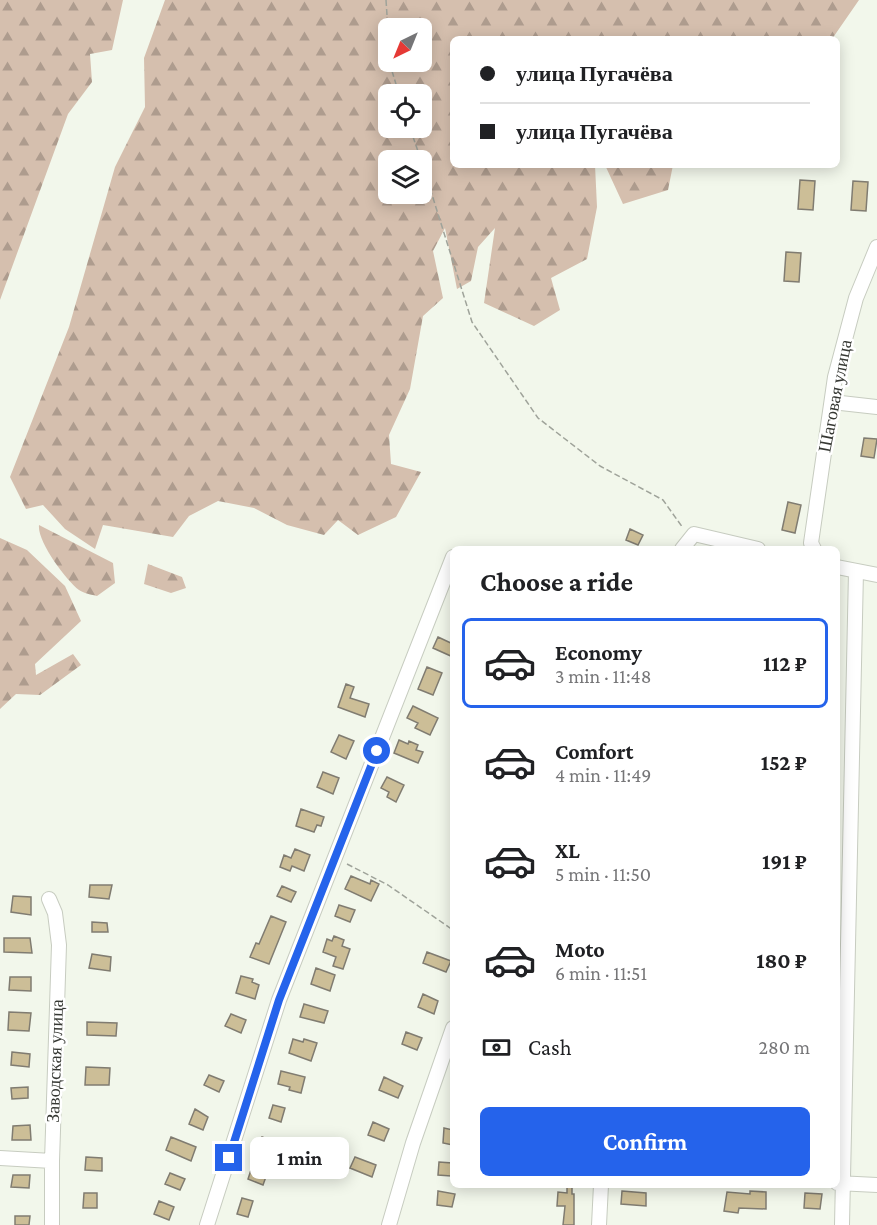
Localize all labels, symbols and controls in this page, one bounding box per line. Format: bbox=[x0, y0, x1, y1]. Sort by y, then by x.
north arrow bbox=[378, 18, 432, 72]
map controls bbox=[378, 18, 432, 204]
text: улица Пугачёва bbox=[516, 61, 673, 86]
button: locate bbox=[378, 84, 432, 138]
text: улица Пугачёва bbox=[516, 119, 673, 144]
button: layers bbox=[378, 150, 432, 204]
street label: Шаговая улица bbox=[814, 338, 856, 454]
text: Choose a ride bbox=[480, 567, 633, 597]
icon: car bbox=[483, 636, 537, 690]
text: Economy bbox=[555, 640, 642, 665]
text: 112 ₽ bbox=[763, 651, 807, 676]
text: 3 min · 11:48 bbox=[555, 665, 651, 687]
icon: car bbox=[483, 735, 537, 789]
route start bbox=[363, 737, 390, 764]
text: Comfort bbox=[555, 739, 633, 764]
text: 152 ₽ bbox=[761, 750, 807, 775]
text: 4 min · 11:49 bbox=[555, 764, 651, 786]
icon: car bbox=[483, 834, 537, 888]
text: XL bbox=[555, 838, 580, 863]
text: 191 ₽ bbox=[762, 849, 807, 874]
text: 5 min · 11:50 bbox=[555, 863, 651, 885]
icon: car bbox=[483, 933, 537, 987]
text: Moto bbox=[555, 937, 605, 962]
text: 180 ₽ bbox=[756, 948, 807, 973]
text: 6 min · 11:51 bbox=[555, 962, 647, 984]
street label: Заводская улица bbox=[43, 999, 67, 1123]
icon: cash bbox=[480, 1031, 513, 1064]
text: Cash bbox=[528, 1035, 572, 1060]
text: 280 m bbox=[759, 1036, 810, 1058]
button: Confirm bbox=[480, 1107, 810, 1176]
callout: 1 min bbox=[250, 1137, 349, 1179]
route end bbox=[215, 1144, 242, 1171]
text: 1 min bbox=[277, 1147, 322, 1169]

